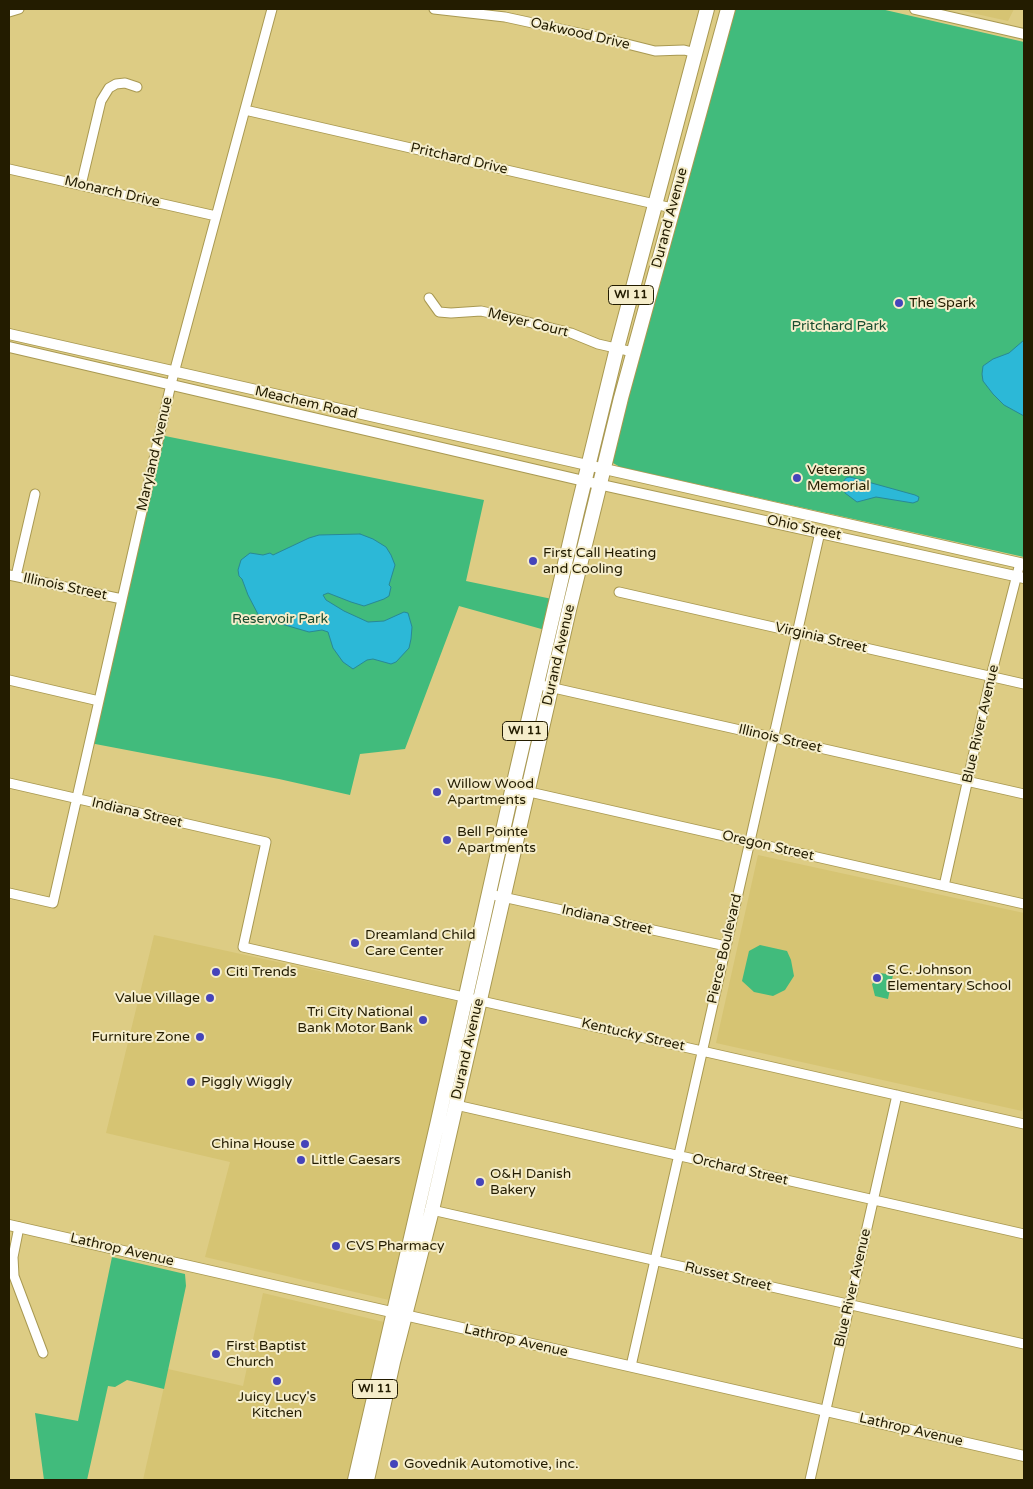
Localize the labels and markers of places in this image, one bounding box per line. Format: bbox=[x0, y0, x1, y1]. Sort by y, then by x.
place label: The Spark bbox=[909, 295, 976, 311]
marker: The Spark bbox=[893, 297, 905, 309]
place label: Veterans Memorial bbox=[807, 462, 870, 494]
marker: Veterans Memorial bbox=[791, 472, 803, 484]
place label: First Call Heating and Cooling bbox=[543, 545, 656, 578]
marker: First Call Heating and Cooling bbox=[527, 555, 539, 567]
place label: Willow Wood Apartments bbox=[447, 776, 534, 809]
marker: Willow Wood Apartments bbox=[431, 786, 443, 798]
place label: Bell Pointe Apartments bbox=[457, 824, 536, 856]
marker: Bell Pointe Apartments bbox=[441, 834, 453, 846]
place label: Dreamland Child Care Center bbox=[365, 927, 476, 960]
marker: Dreamland Child Care Center bbox=[349, 937, 361, 949]
place label: S.C. Johnson Elementary School bbox=[887, 962, 1011, 994]
place label: Citi Trends bbox=[226, 964, 297, 980]
marker: Citi Trends bbox=[210, 966, 222, 978]
marker: S.C. Johnson Elementary School bbox=[871, 972, 883, 984]
place label: Value Village bbox=[115, 990, 200, 1006]
marker: Value Village bbox=[204, 992, 216, 1004]
place label: Tri City National Bank Motor Bank bbox=[297, 1004, 413, 1036]
marker: Tri City National Bank Motor Bank bbox=[417, 1014, 429, 1026]
place label: Furniture Zone bbox=[92, 1029, 190, 1045]
marker: Furniture Zone bbox=[194, 1031, 206, 1043]
place label: Piggly Wiggly bbox=[201, 1074, 292, 1090]
marker: Piggly Wiggly bbox=[185, 1076, 197, 1088]
place label: China House bbox=[211, 1136, 295, 1152]
marker: China House bbox=[299, 1138, 311, 1150]
place label: Little Caesars bbox=[311, 1152, 400, 1168]
marker: Little Caesars bbox=[295, 1154, 307, 1166]
place label: O&H Danish Bakery bbox=[490, 1166, 571, 1198]
marker: O&H Danish Bakery bbox=[474, 1176, 486, 1188]
place label: CVS Pharmacy bbox=[346, 1238, 444, 1254]
marker: CVS Pharmacy bbox=[330, 1240, 342, 1252]
place label: First Baptist Church bbox=[226, 1338, 306, 1370]
marker: First Baptist Church bbox=[210, 1348, 222, 1360]
marker: Juicy Lucy's Kitchen bbox=[271, 1375, 283, 1387]
place label: Juicy Lucy's Kitchen bbox=[238, 1389, 316, 1421]
place label: Govednik Automotive, inc. bbox=[404, 1456, 579, 1472]
marker: Govednik Automotive, inc. bbox=[388, 1458, 400, 1470]

